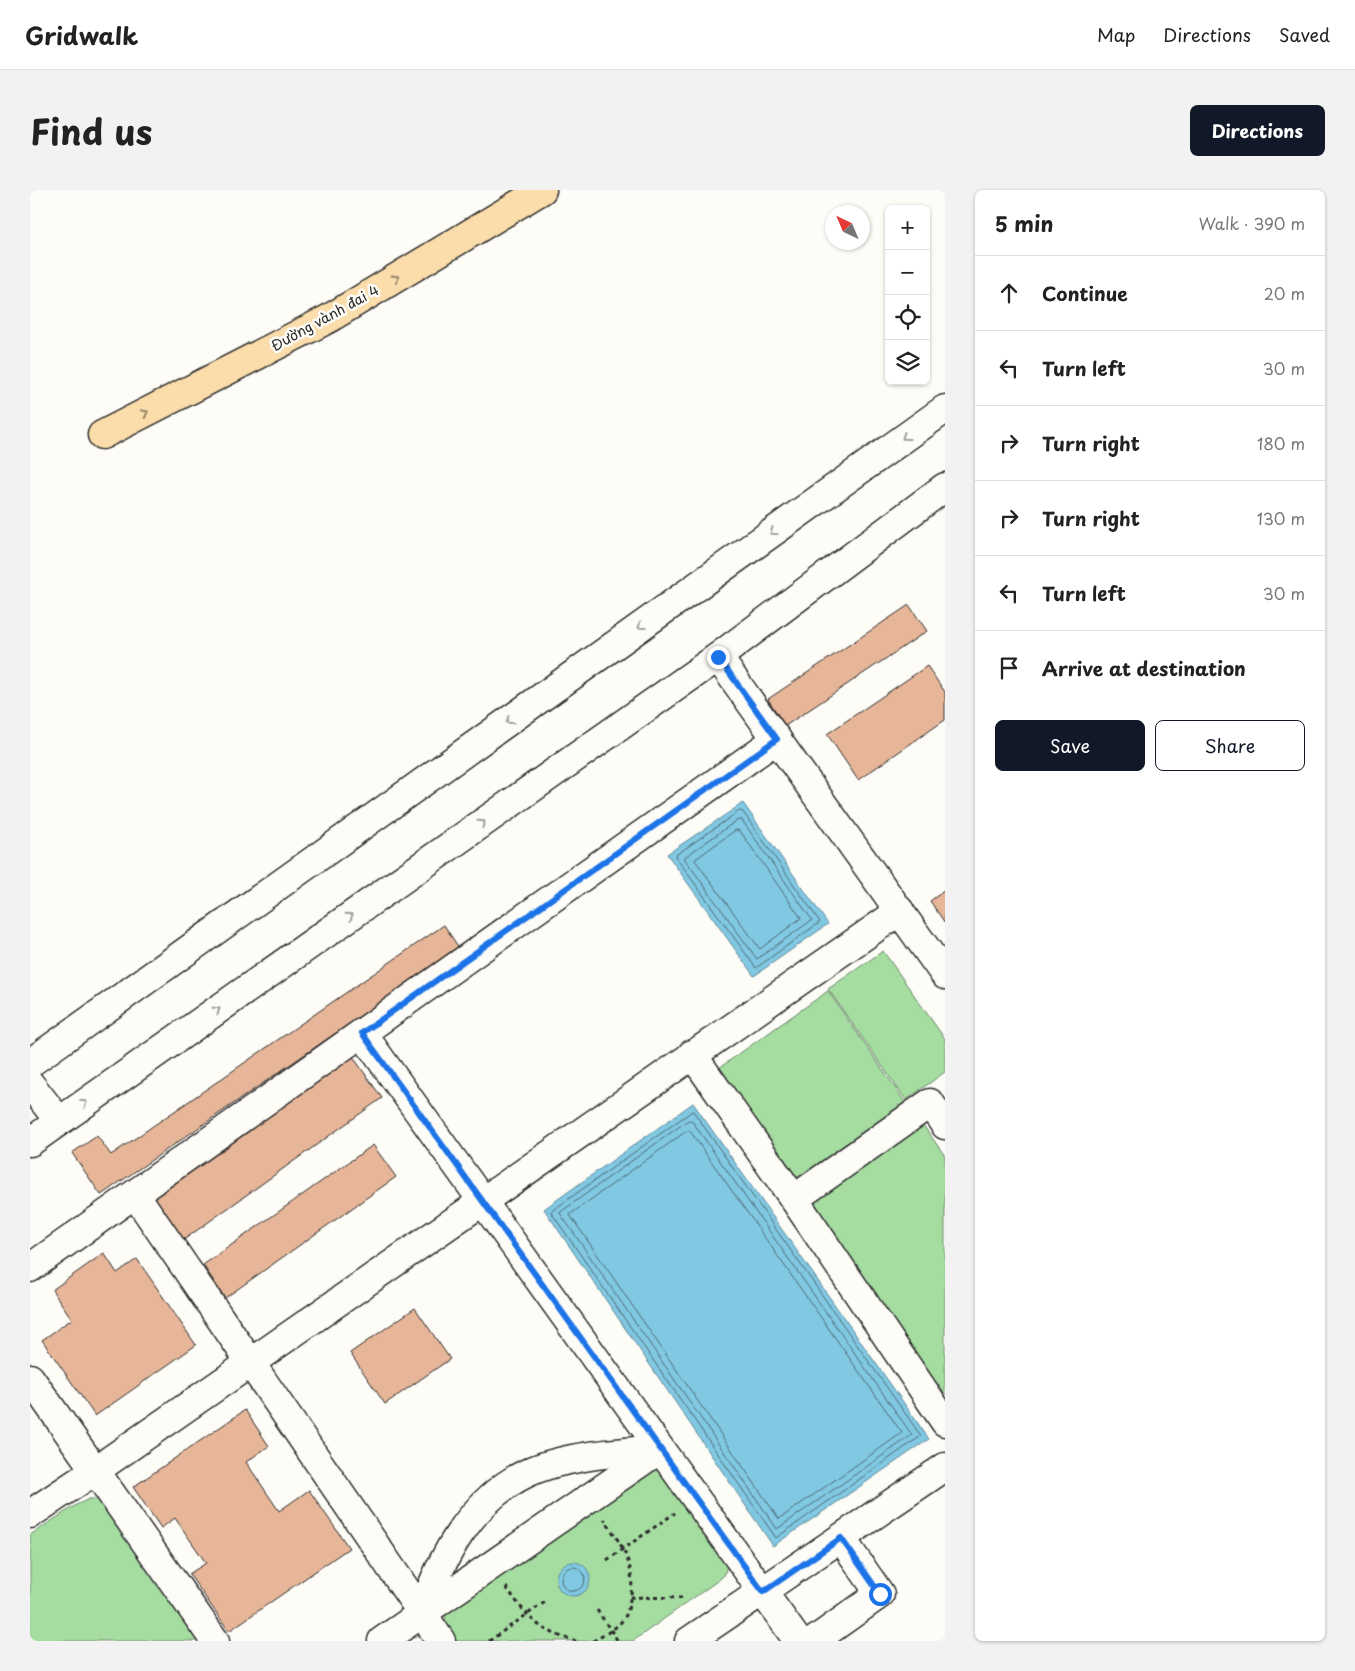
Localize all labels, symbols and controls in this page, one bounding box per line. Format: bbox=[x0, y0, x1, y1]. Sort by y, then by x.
text: Gridwalk bbox=[25, 17, 138, 53]
text: Map bbox=[1097, 21, 1135, 48]
text: Directions bbox=[1163, 21, 1251, 48]
text: Saved bbox=[1279, 21, 1330, 48]
text: Find us bbox=[30, 104, 152, 157]
button: Directions bbox=[1190, 105, 1325, 156]
north arrow bbox=[825, 205, 870, 250]
map controls bbox=[885, 205, 930, 385]
button: + bbox=[885, 205, 930, 250]
text: 5 min bbox=[995, 207, 1053, 239]
text: Walk · 390 m bbox=[1199, 211, 1305, 235]
button: − bbox=[885, 250, 930, 295]
one-way arrow bbox=[391, 275, 400, 285]
street label: Đường vành đai 4 bbox=[267, 279, 382, 356]
icon: ahead bbox=[995, 279, 1023, 307]
text: Continue bbox=[1042, 279, 1128, 307]
text: 20 m bbox=[1264, 281, 1305, 305]
button: locate bbox=[885, 295, 930, 340]
button: layers bbox=[885, 340, 930, 385]
icon: left bbox=[995, 354, 1023, 382]
text: Turn left bbox=[1042, 354, 1126, 382]
text: 30 m bbox=[1263, 356, 1305, 380]
one-way arrow bbox=[140, 409, 149, 419]
icon: right bbox=[995, 429, 1023, 457]
text: Turn right bbox=[1042, 429, 1140, 457]
one-way arrow bbox=[901, 431, 911, 440]
text: 180 m bbox=[1257, 431, 1305, 455]
icon: right bbox=[995, 504, 1023, 532]
text: Turn right bbox=[1042, 504, 1140, 532]
text: 130 m bbox=[1257, 506, 1305, 530]
one-way arrow bbox=[770, 526, 779, 534]
icon: left bbox=[995, 579, 1023, 607]
text: Turn left bbox=[1042, 579, 1126, 607]
text: 30 m bbox=[1263, 581, 1305, 605]
one-way arrow bbox=[637, 620, 647, 629]
route end bbox=[707, 646, 730, 669]
icon: arrive bbox=[995, 654, 1023, 682]
text: Arrive at destination bbox=[1042, 654, 1246, 682]
one-way arrow bbox=[506, 715, 515, 723]
button: Save bbox=[995, 720, 1145, 771]
button: Share bbox=[1155, 720, 1305, 771]
one-way arrow bbox=[477, 820, 486, 829]
one-way arrow bbox=[344, 913, 353, 922]
one-way arrow bbox=[211, 1007, 221, 1016]
one-way arrow bbox=[78, 1100, 88, 1109]
route start bbox=[869, 1583, 892, 1606]

